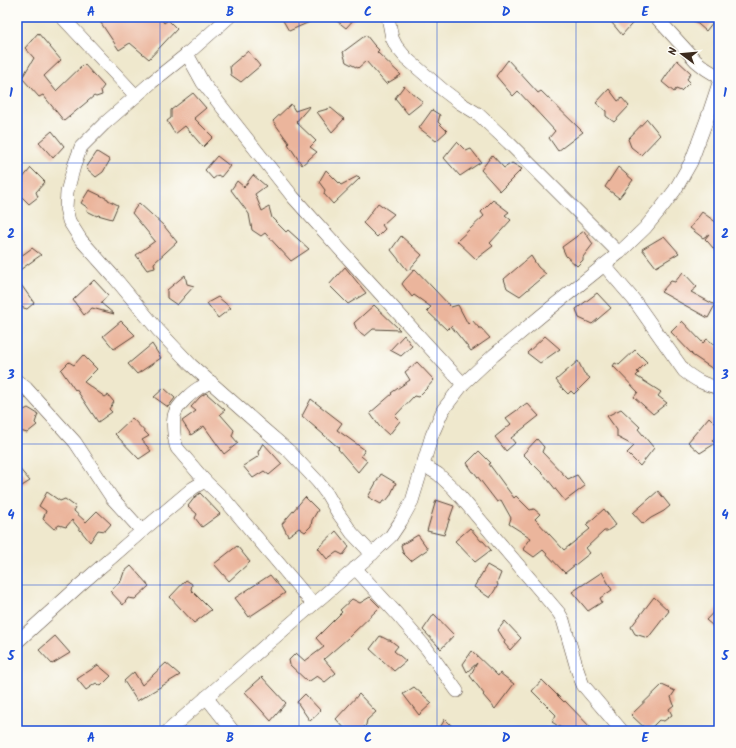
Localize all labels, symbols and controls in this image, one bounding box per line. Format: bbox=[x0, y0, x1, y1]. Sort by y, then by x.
text: A bbox=[87, 2, 95, 23]
text: B bbox=[226, 2, 234, 23]
text: C bbox=[364, 2, 372, 23]
text: D bbox=[502, 2, 511, 23]
text: E bbox=[641, 2, 649, 23]
north arrow bbox=[662, 34, 702, 74]
text: N bbox=[664, 46, 683, 57]
text: 1 bbox=[9, 83, 13, 104]
text: 1 bbox=[723, 83, 727, 104]
text: 2 bbox=[7, 224, 15, 245]
text: 2 bbox=[721, 224, 729, 245]
text: 3 bbox=[6, 365, 15, 386]
text: 3 bbox=[720, 365, 729, 386]
text: 4 bbox=[7, 505, 15, 526]
text: 4 bbox=[721, 505, 729, 526]
text: 5 bbox=[7, 646, 16, 667]
text: 5 bbox=[721, 646, 730, 667]
text: A bbox=[87, 728, 95, 748]
text: B bbox=[226, 728, 234, 748]
text: C bbox=[364, 728, 372, 748]
text: D bbox=[502, 728, 511, 748]
text: E bbox=[641, 728, 649, 748]

